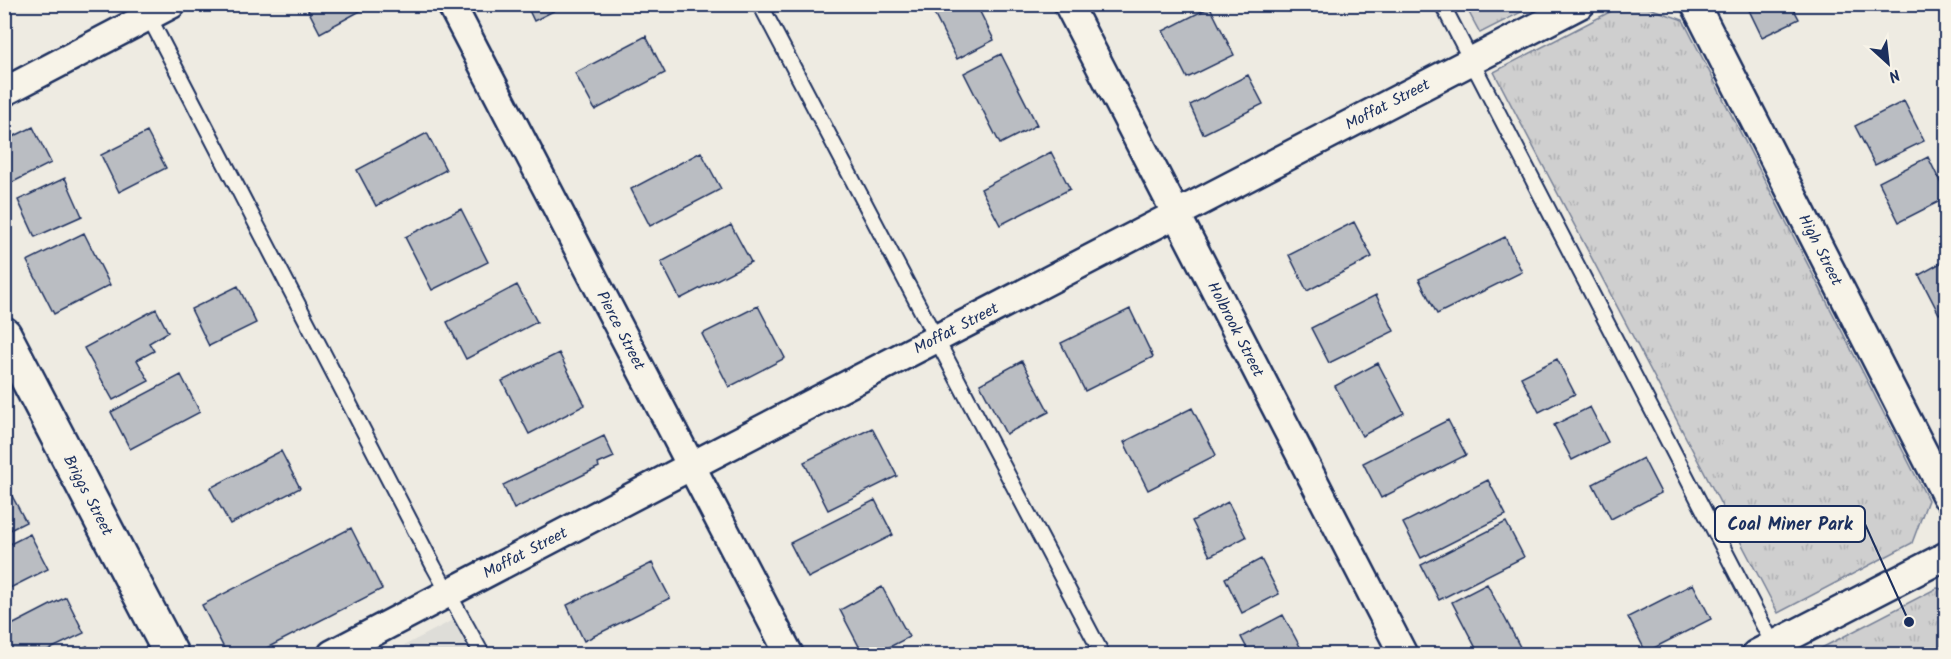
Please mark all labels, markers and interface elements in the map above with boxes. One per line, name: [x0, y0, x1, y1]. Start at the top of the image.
north arrow: [1858, 33, 1918, 93]
text: N: [1884, 62, 1904, 88]
street label: Moffat Street: [1341, 72, 1435, 137]
street label: High Street: [1792, 210, 1850, 291]
street label: Holbrook Street: [1201, 277, 1271, 382]
street label: Pierce Street: [590, 286, 652, 375]
street label: Moffat Street: [909, 296, 1004, 361]
street label: Briggs Street: [57, 450, 120, 541]
callout: Coal Miner Park: [1715, 506, 1865, 542]
text: Coal Miner Park: [1727, 511, 1854, 540]
street label: Moffat Street: [478, 520, 573, 585]

